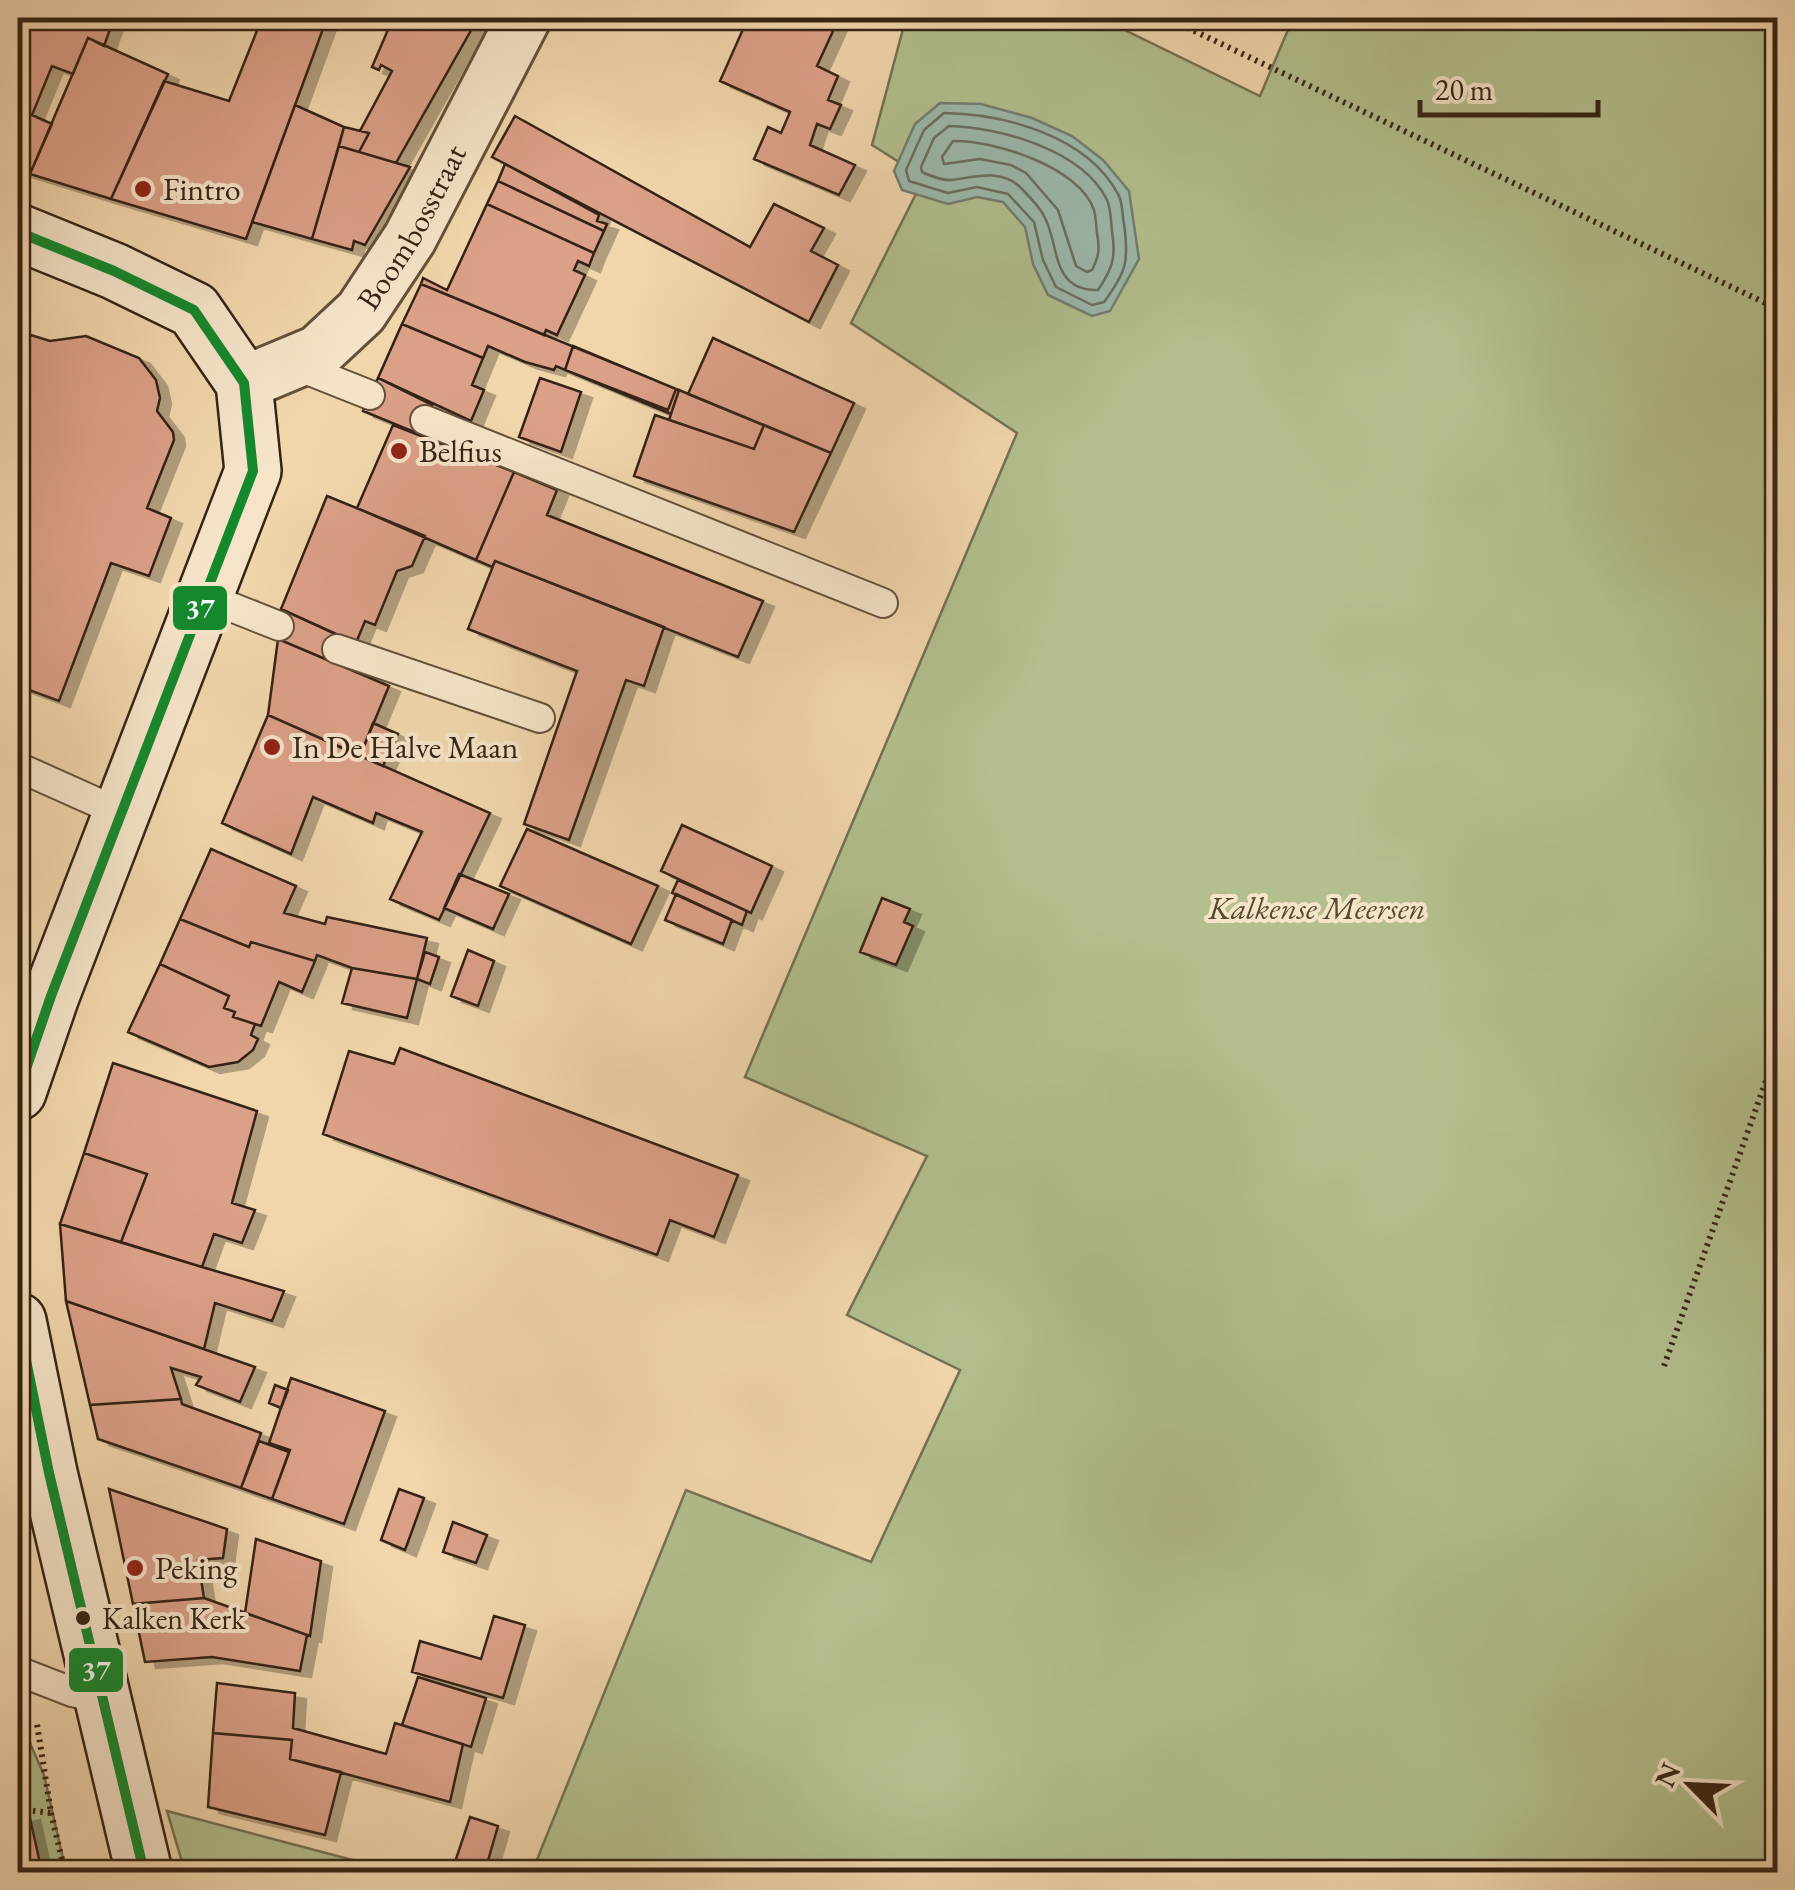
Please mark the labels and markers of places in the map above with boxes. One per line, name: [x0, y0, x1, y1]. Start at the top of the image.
place label: Fintro: [163, 168, 241, 210]
marker: Fintro: [132, 178, 154, 200]
place label: Belfius: [419, 430, 502, 472]
marker: Belfius: [388, 440, 410, 462]
place label: In De Halve Maan: [292, 726, 518, 768]
marker: In De Halve Maan: [261, 736, 283, 758]
place label: Peking: [155, 1547, 238, 1589]
marker: Peking: [124, 1557, 146, 1579]
place label: Kalken Kerk: [102, 1599, 246, 1638]
marker: Kalken Kerk: [73, 1608, 93, 1628]

